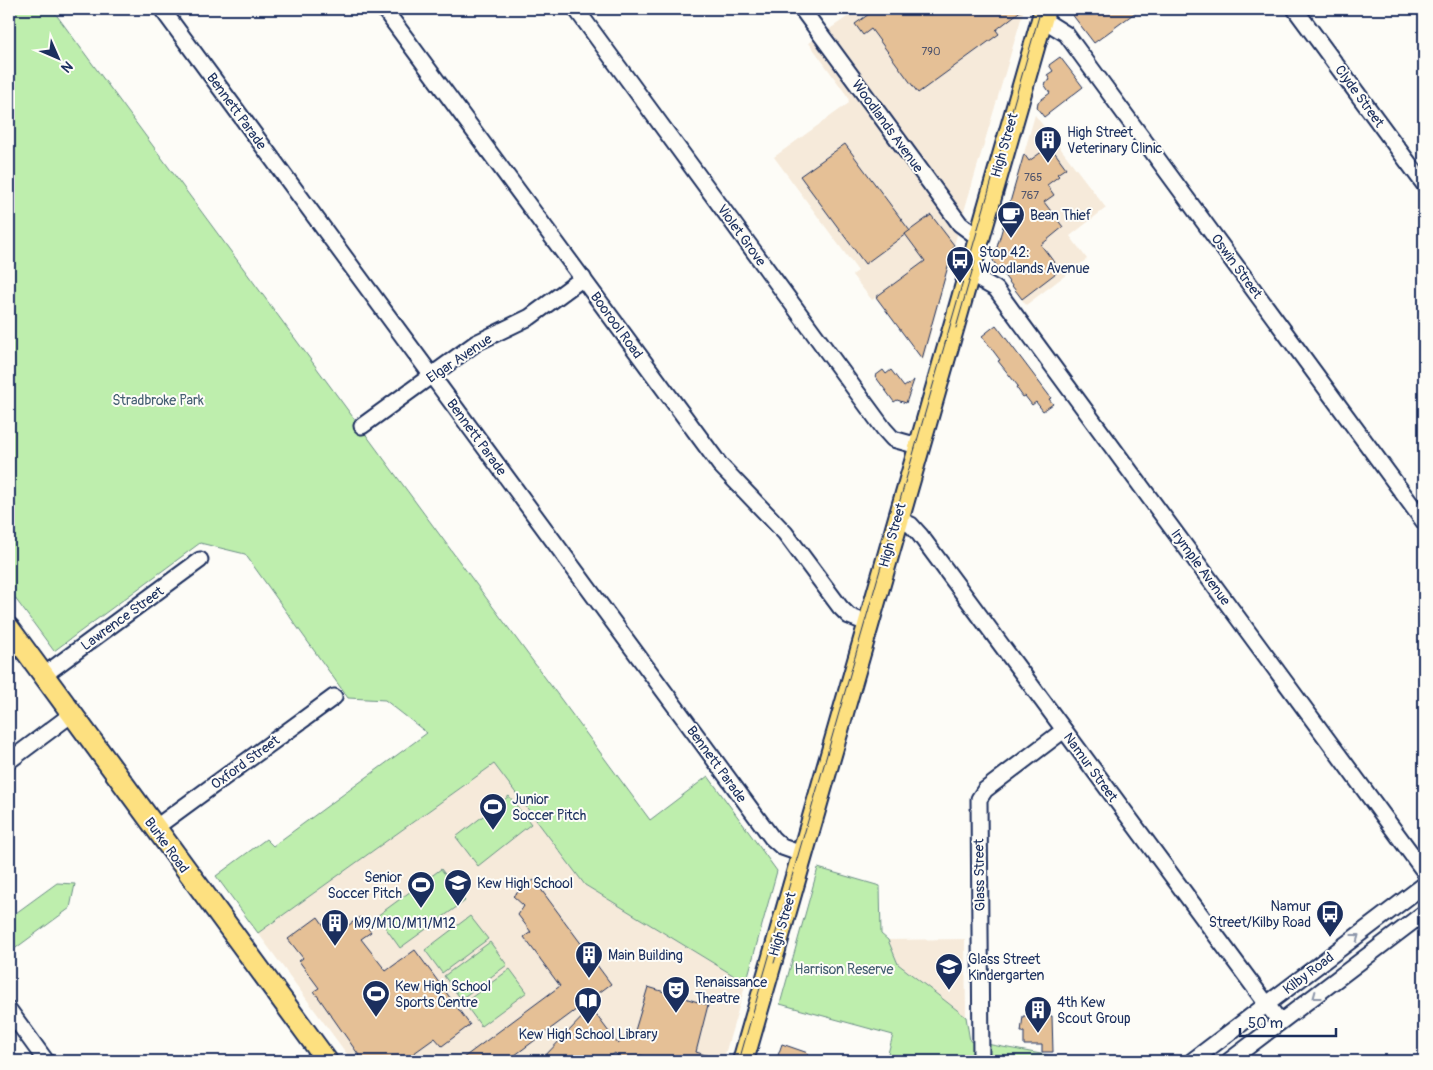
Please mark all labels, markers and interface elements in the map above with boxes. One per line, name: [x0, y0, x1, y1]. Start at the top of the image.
north arrow: [32, 32, 82, 82]
house number: 790: [922, 45, 941, 58]
text: N: [57, 57, 76, 76]
street label: Clyde Street: [1331, 62, 1388, 131]
street label: Bennett Parade: [203, 70, 270, 153]
street label: Woodlands Avenue: [848, 77, 927, 176]
street label: High Street: [987, 111, 1022, 179]
place label: High Street Veterinary Clinic: [1067, 124, 1162, 157]
building icon: High Street Veterinary Clinic: [1033, 125, 1063, 164]
house number: 765: [1024, 171, 1042, 184]
house number: 767: [1021, 189, 1039, 202]
cafe icon: Bean Thief: [996, 200, 1026, 239]
street label: Violet Grove: [714, 201, 770, 270]
place label: Bean Thief: [1030, 207, 1092, 224]
street label: Oswin Street: [1207, 231, 1266, 302]
place label: Stop 42: Woodlands Avenue: [979, 244, 1090, 277]
bus stop icon: Stop 42: Woodlands Avenue: [945, 245, 975, 284]
street label: Boorool Road: [587, 289, 647, 362]
street label: Elgar Avenue: [423, 330, 495, 387]
park label: Stradbroke Park: [112, 392, 204, 409]
street label: Bennett Parade: [443, 396, 510, 479]
street label: High Street: [875, 501, 910, 569]
street label: Irymple Avenue: [1167, 526, 1234, 609]
street label: Lawrence Street: [78, 582, 167, 654]
street label: Bennett Parade: [683, 723, 750, 806]
street label: Namur Street: [1060, 729, 1122, 806]
street label: Oxford Street: [208, 732, 283, 793]
place label: Junior Soccer Pitch: [512, 791, 586, 824]
sports icon: Junior Soccer Pitch: [478, 792, 508, 831]
street label: Burke Road: [141, 814, 193, 877]
street label: Glass Street: [970, 838, 989, 911]
school or university icon: Kew High School: [443, 868, 473, 907]
place label: Senior Soccer Pitch: [328, 869, 402, 902]
sports icon: Senior Soccer Pitch: [406, 870, 436, 909]
place label: Kew High School: [477, 875, 573, 892]
street label: High Street: [765, 890, 800, 958]
place label: Namur Street/Kilby Road: [1209, 898, 1311, 931]
bus stop icon: Namur Street/Kilby Road: [1315, 899, 1345, 938]
building icon: M9/M10/M11/M12: [320, 908, 350, 947]
place label: M9/M10/M11/M12: [354, 915, 456, 932]
one-way arrow: [1350, 934, 1360, 943]
building icon: Main Building: [574, 940, 604, 979]
place label: Main Building: [608, 947, 683, 964]
street label: Kilby Road: [1280, 949, 1337, 998]
place label: Glass Street Kindergarten: [968, 951, 1044, 984]
school or university icon: Glass Street Kindergarten: [934, 952, 964, 991]
park label: Harrison Reserve: [795, 961, 894, 978]
place label: Renaissance Theatre: [695, 974, 767, 1007]
theatre icon: Renaissance Theatre: [661, 975, 691, 1014]
place label: Kew High School Sports Centre: [395, 978, 491, 1011]
sports icon: Kew High School Sports Centre: [361, 979, 391, 1018]
library icon: Kew High School Library: [573, 986, 603, 1025]
one-way arrow: [1313, 990, 1322, 998]
place label: 4th Kew Scout Group: [1057, 994, 1131, 1027]
building icon: 4th Kew Scout Group: [1023, 995, 1053, 1034]
scale bar: [1240, 1005, 1337, 1037]
text: 50 m: [1248, 1014, 1283, 1033]
place label: Kew High School Library: [519, 1026, 658, 1043]

